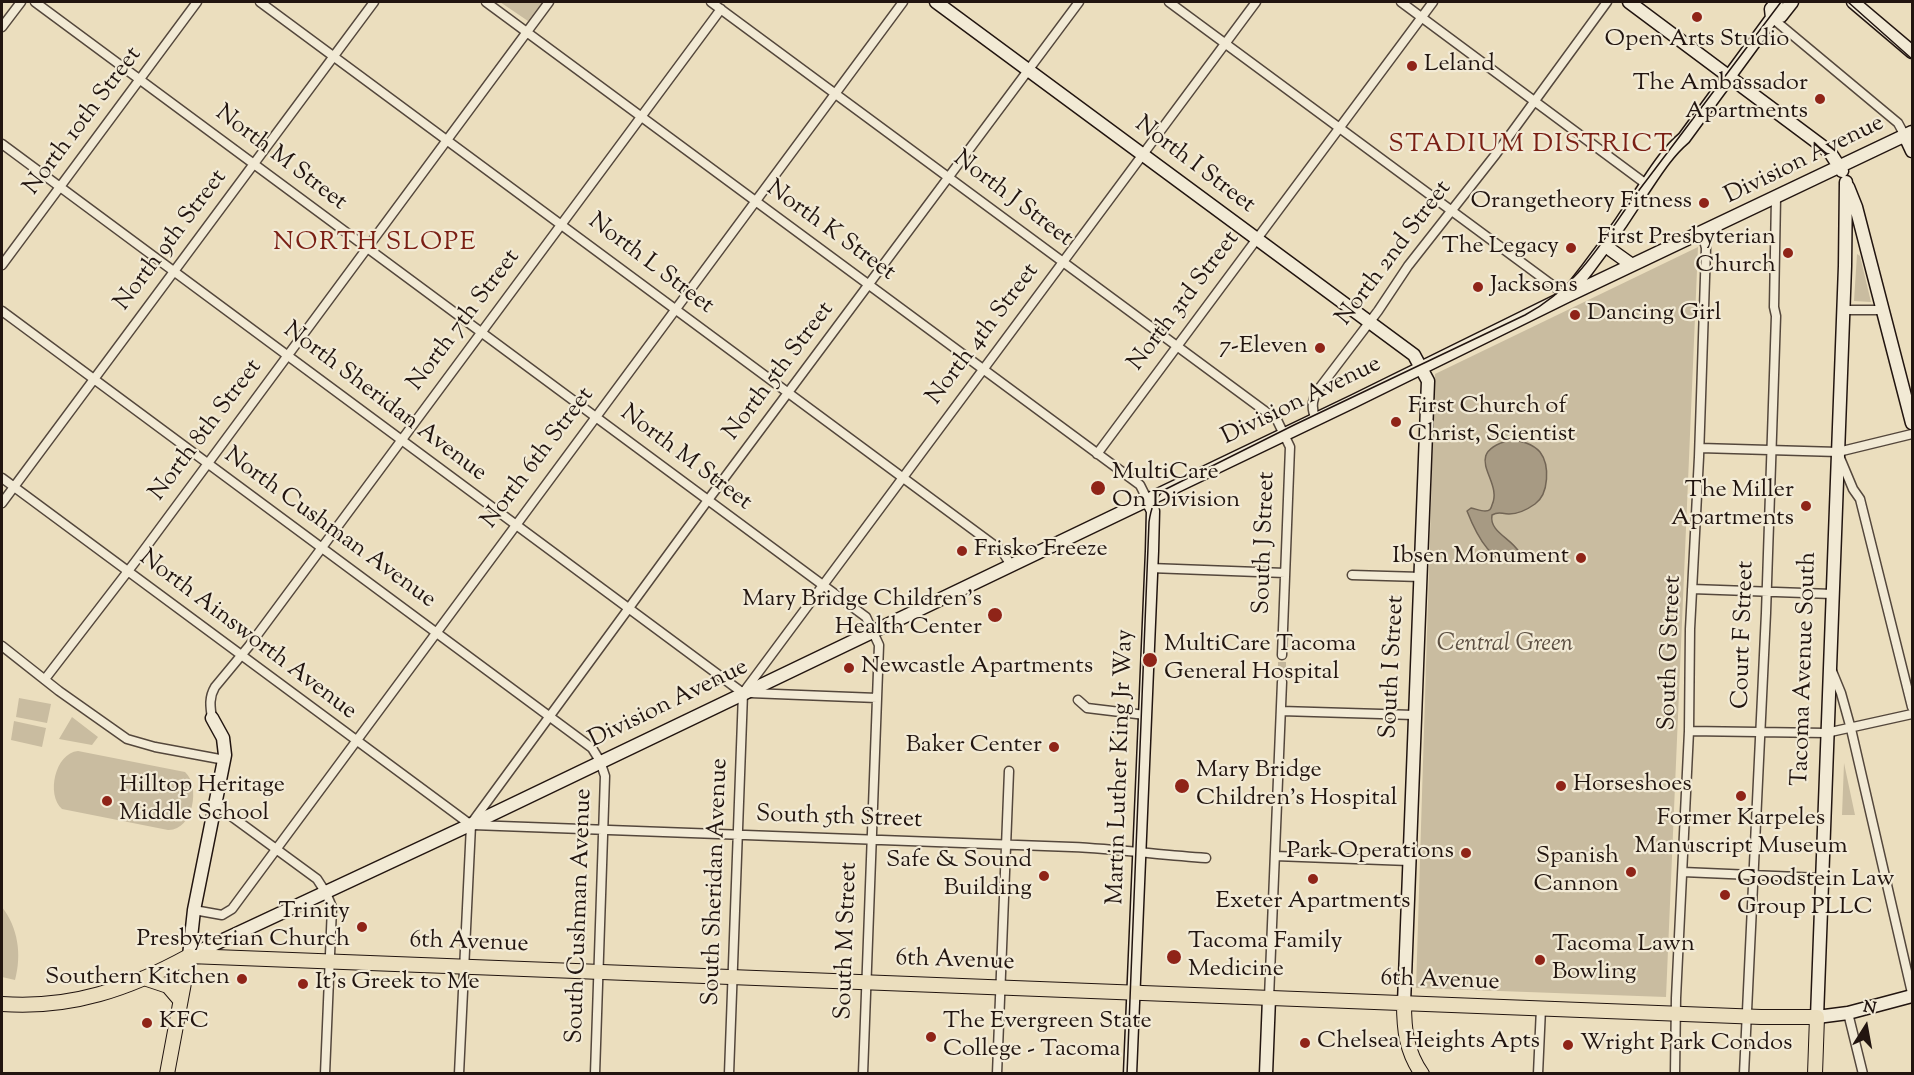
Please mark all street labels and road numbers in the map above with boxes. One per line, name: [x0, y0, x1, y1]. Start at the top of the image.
street label: North 10th Street: [19, 42, 149, 202]
street label: North M Street: [208, 100, 352, 218]
street label: Division Avenue: [1721, 110, 1889, 212]
street label: North I Street: [1128, 111, 1260, 221]
street label: North J Street: [946, 146, 1078, 254]
street label: North 9th Street: [110, 165, 234, 317]
street label: North K Street: [760, 175, 900, 289]
street label: North 2nd Street: [1331, 176, 1459, 332]
street label: North L Street: [581, 208, 719, 322]
street label: North 3rd Street: [1123, 226, 1247, 378]
street label: North 7th Street: [402, 245, 528, 397]
street label: North 4th Street: [921, 259, 1047, 411]
street label: North 5th Street: [719, 297, 841, 447]
street label: North Sheridan Avenue: [277, 317, 491, 489]
street label: Division Avenue: [1218, 351, 1386, 453]
street label: North 8th Street: [144, 355, 270, 507]
street label: North 6th Street: [476, 383, 602, 535]
street label: North M Street: [613, 400, 757, 518]
street label: North Cushman Avenue: [217, 442, 441, 616]
street label: South J Street: [1249, 471, 1283, 615]
street label: North Ainsworth Avenue: [132, 545, 362, 727]
street label: Tacoma Avenue South: [1788, 551, 1824, 787]
street label: Court F Street: [1728, 560, 1762, 710]
street label: South G Street: [1655, 575, 1689, 731]
street label: South I Street: [1376, 595, 1412, 739]
street label: Martin Luther King Jr Way: [1103, 629, 1141, 905]
street label: Division Avenue: [585, 654, 753, 756]
street label: South Sheridan Avenue: [698, 758, 736, 1006]
street label: South Cushman Avenue: [562, 788, 600, 1044]
street label: South 5th Street: [755, 802, 923, 836]
street label: South M Street: [831, 862, 865, 1020]
street label: 6th Avenue: [409, 928, 529, 960]
street label: 6th Avenue: [895, 946, 1015, 978]
street label: 6th Avenue: [1380, 966, 1500, 998]

